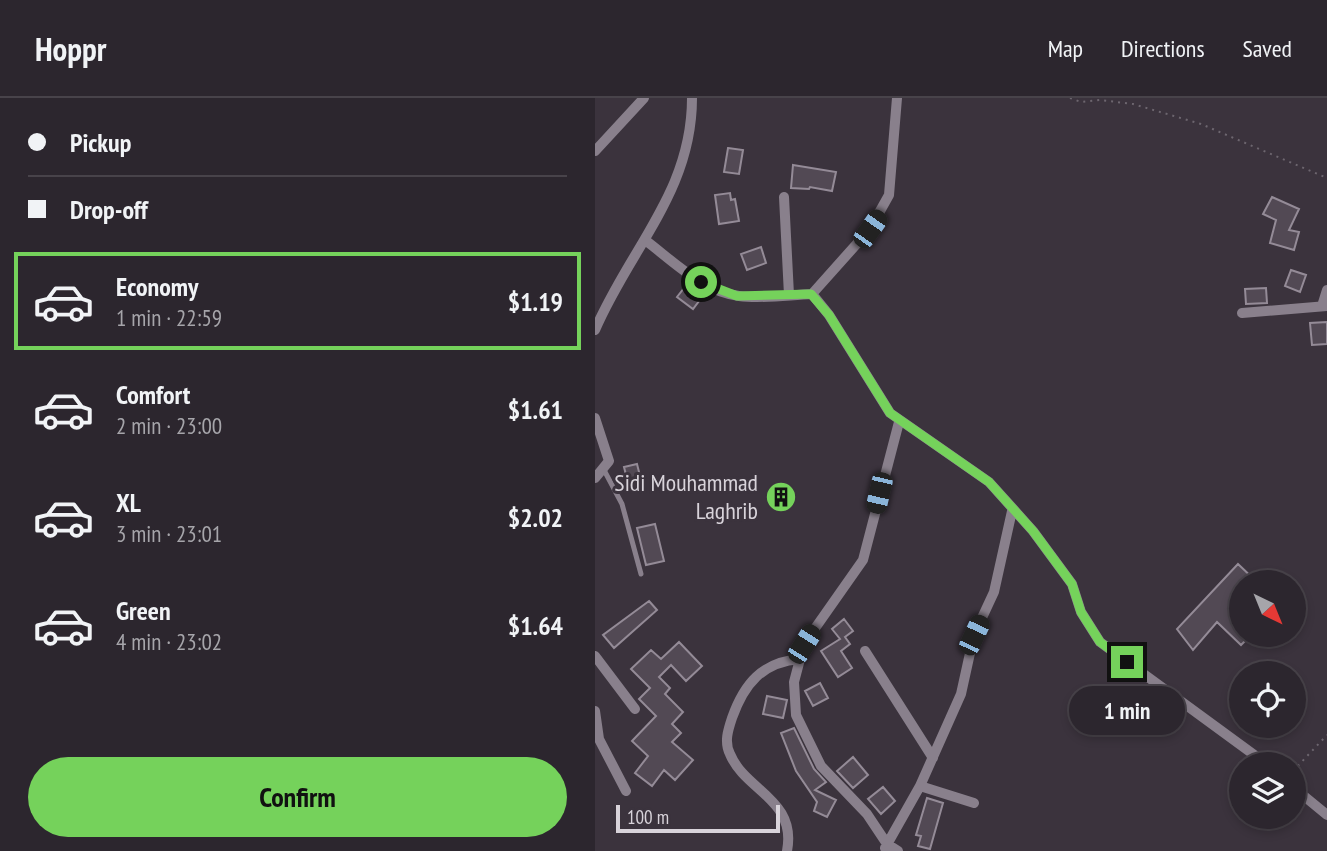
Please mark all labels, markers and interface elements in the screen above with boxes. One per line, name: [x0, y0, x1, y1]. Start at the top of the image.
text: Hoppr: [35, 27, 106, 70]
text: Map: [1048, 33, 1083, 64]
text: Directions: [1121, 33, 1205, 64]
text: Saved: [1243, 33, 1292, 64]
text: Pickup: [70, 126, 131, 159]
text: Drop-off: [70, 193, 148, 226]
car: [850, 206, 891, 252]
route start: [685, 266, 717, 298]
icon: car: [32, 270, 95, 333]
text: Economy: [116, 270, 198, 303]
text: $1.19: [508, 285, 563, 318]
text: 1 min · 22:59: [116, 303, 222, 332]
icon: car: [32, 378, 95, 441]
text: Comfort: [116, 378, 190, 411]
text: $1.61: [508, 393, 563, 426]
text: 2 min · 23:00: [116, 411, 222, 440]
place label: Sidi Mouhammad Laghrib: [614, 467, 758, 526]
car: [865, 470, 894, 516]
building icon: Sidi Mouhammad Laghrib: [764, 480, 798, 514]
icon: car: [32, 486, 95, 549]
text: XL: [116, 486, 141, 519]
text: $2.02: [508, 501, 563, 534]
text: 3 min · 23:01: [116, 519, 222, 548]
north arrow: [1229, 570, 1305, 648]
map controls: [1229, 570, 1306, 829]
icon: car: [32, 594, 95, 657]
text: Green: [116, 594, 171, 627]
text: $1.64: [508, 609, 563, 642]
car: [956, 612, 993, 658]
car: [784, 621, 825, 667]
text: 4 min · 23:02: [116, 627, 222, 656]
route end: [1111, 646, 1143, 678]
button: locate: [1229, 661, 1306, 738]
callout: 1 min: [1069, 686, 1185, 736]
text: 1 min: [1104, 696, 1150, 725]
button: layers: [1229, 752, 1306, 829]
button: Confirm: [28, 757, 567, 837]
scale bar: [616, 802, 781, 834]
text: 100 m: [627, 805, 669, 829]

